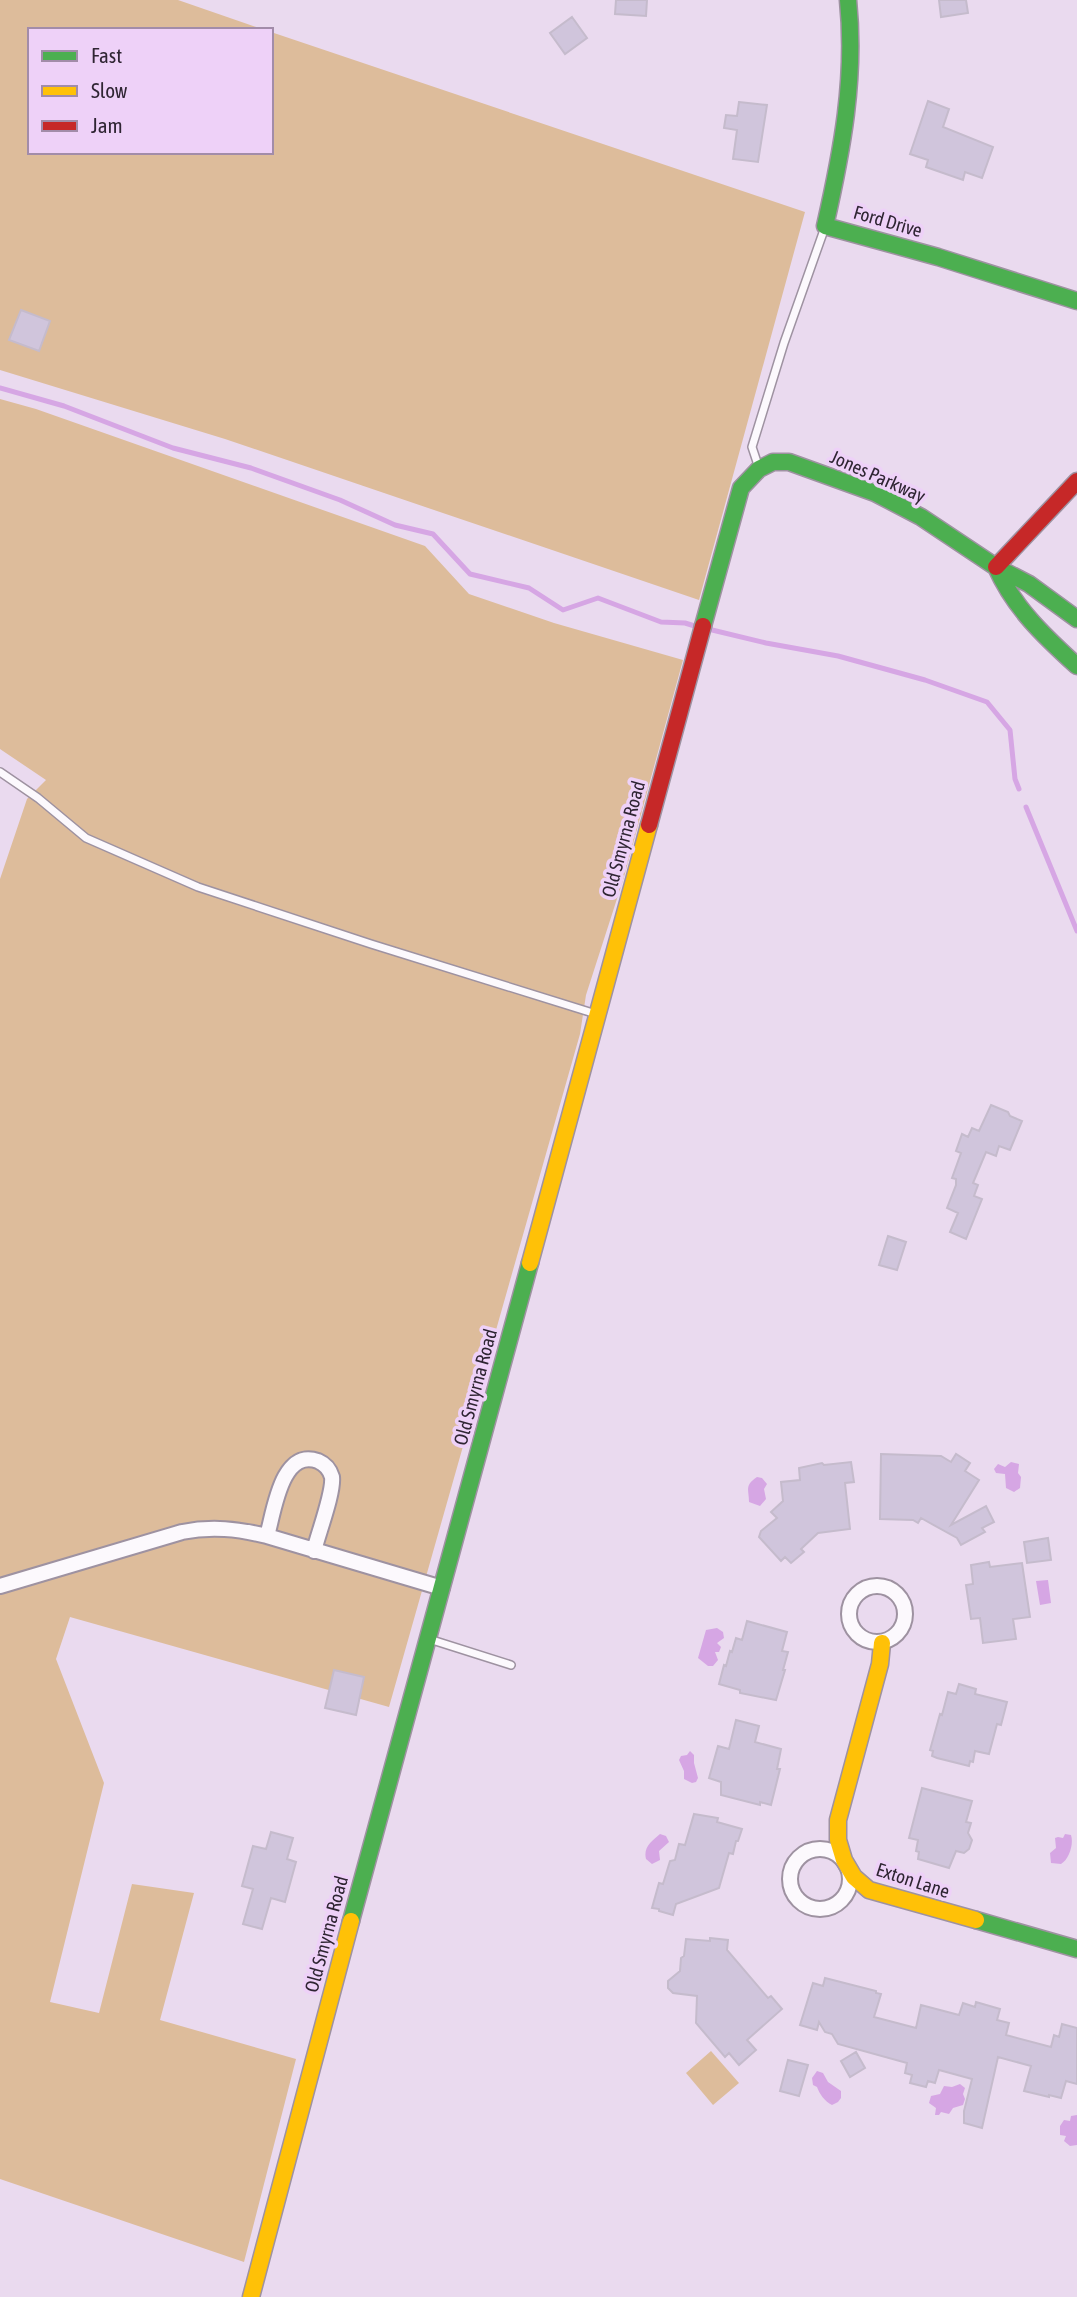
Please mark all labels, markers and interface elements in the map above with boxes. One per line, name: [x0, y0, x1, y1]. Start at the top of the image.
legend: [28, 28, 273, 154]
text: Fast: [91, 43, 122, 67]
text: Slow: [91, 78, 128, 102]
text: Jam: [91, 113, 123, 137]
street label: Ford Drive: [851, 201, 925, 241]
street label: Jones Parkway: [827, 445, 929, 507]
street label: Old Smyrna Road: [597, 778, 649, 900]
street label: Old Smyrna Road: [449, 1326, 501, 1448]
street label: Exton Lane: [874, 1858, 952, 1902]
street label: Old Smyrna Road: [300, 1873, 352, 1995]

